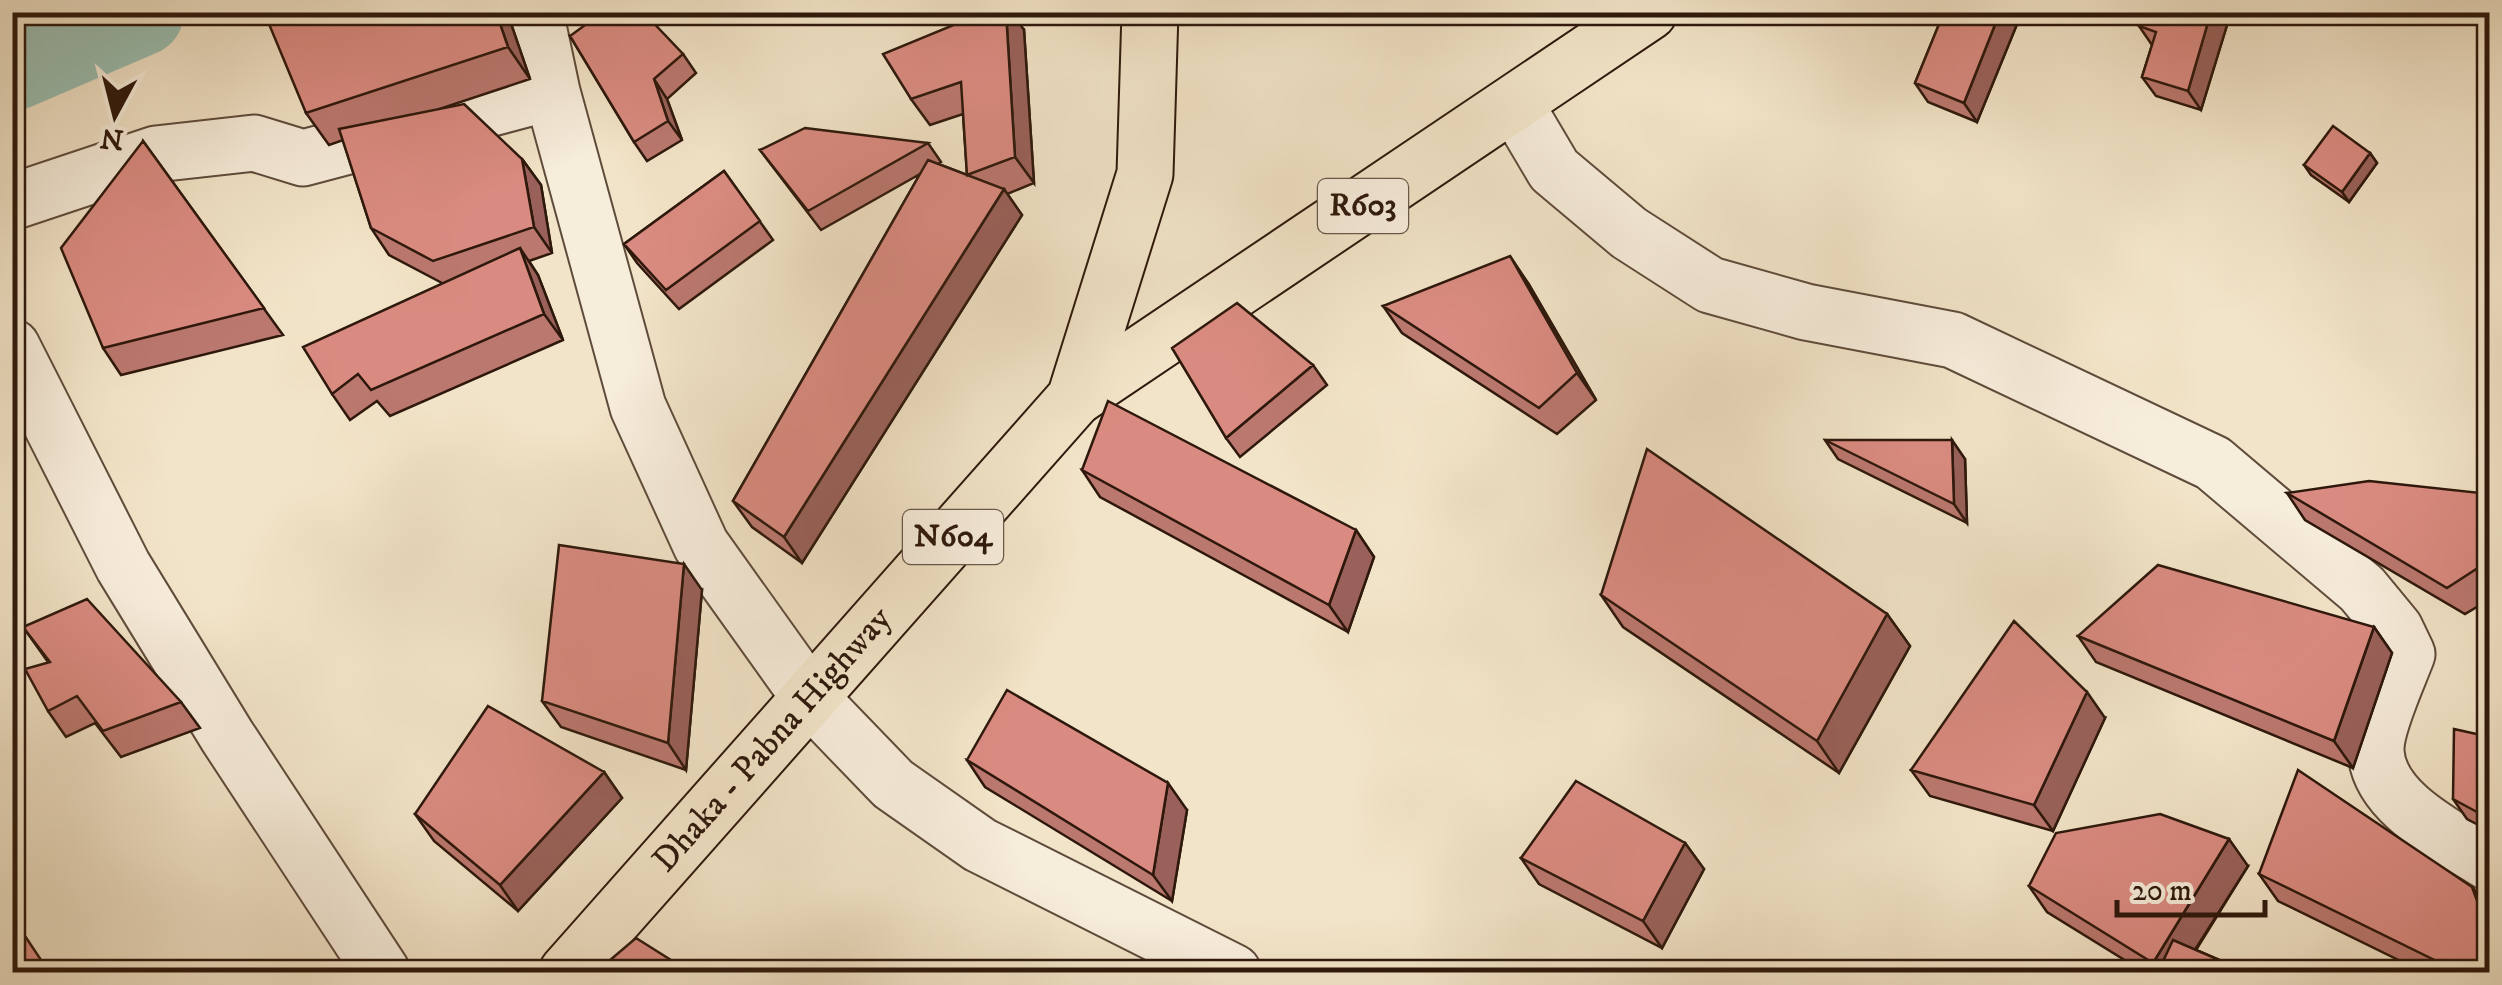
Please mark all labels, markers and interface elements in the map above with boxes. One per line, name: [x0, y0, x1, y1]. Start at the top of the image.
north arrow: [65, 65, 165, 165]
text: N: [99, 120, 126, 157]
road number: R603: [1318, 179, 1408, 233]
road number: N604: [903, 510, 1003, 564]
street label: Dhaka - Pabna Highway: [643, 598, 902, 882]
scale bar: [2117, 855, 2264, 917]
text: 20 m: [2132, 873, 2192, 910]

